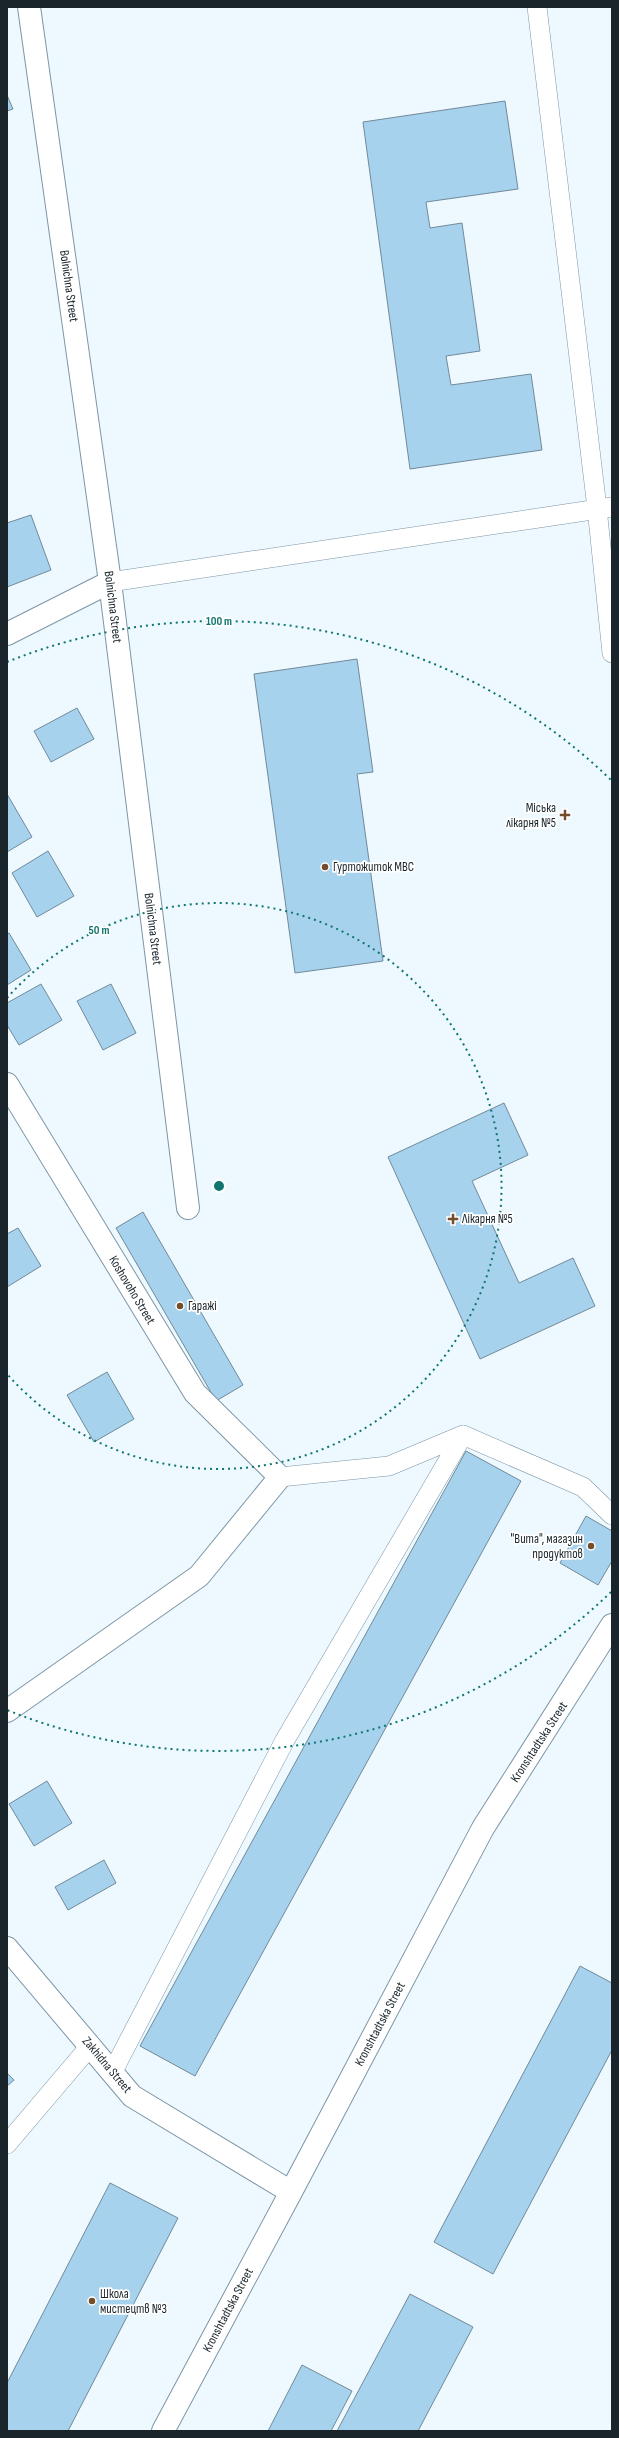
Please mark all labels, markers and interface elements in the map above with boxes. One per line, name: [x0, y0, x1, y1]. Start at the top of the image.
street label: Bolnichna Street: [56, 249, 82, 323]
street label: Bolnichna Street: [101, 570, 125, 644]
text: 100 m: [206, 614, 232, 629]
place label: Міська лікарня №5: [506, 800, 556, 831]
marker: Міська лікарня №5: [559, 809, 571, 821]
place label: Гуртожиток МВС: [333, 859, 414, 875]
marker: Гуртожиток МВС: [320, 862, 330, 872]
street label: Bolnichna Street: [141, 892, 165, 966]
text: 50 m: [89, 923, 109, 938]
centre of rings: [212, 1179, 226, 1193]
place label: Лікарня №5: [461, 1211, 513, 1227]
marker: Лікарня №5: [447, 1213, 459, 1225]
street label: Koshovoho Street: [105, 1253, 159, 1327]
place label: Гаражі: [188, 1298, 217, 1314]
marker: Гаражі: [175, 1301, 185, 1311]
place label: "Вита", магазин продуктов: [511, 1531, 583, 1562]
marker: "Вита", магазин продуктов: [586, 1541, 596, 1551]
street label: Kronshtadtska Street: [507, 1699, 571, 1785]
street label: Kronshtadtska Street: [351, 1979, 409, 2069]
street label: Zakhidna Street: [79, 2034, 135, 2096]
street label: Kronshtadtska Street: [199, 2265, 257, 2355]
place label: Школа мистецтв №3: [100, 2286, 167, 2317]
marker: Школа мистецтв №3: [87, 2296, 97, 2306]

